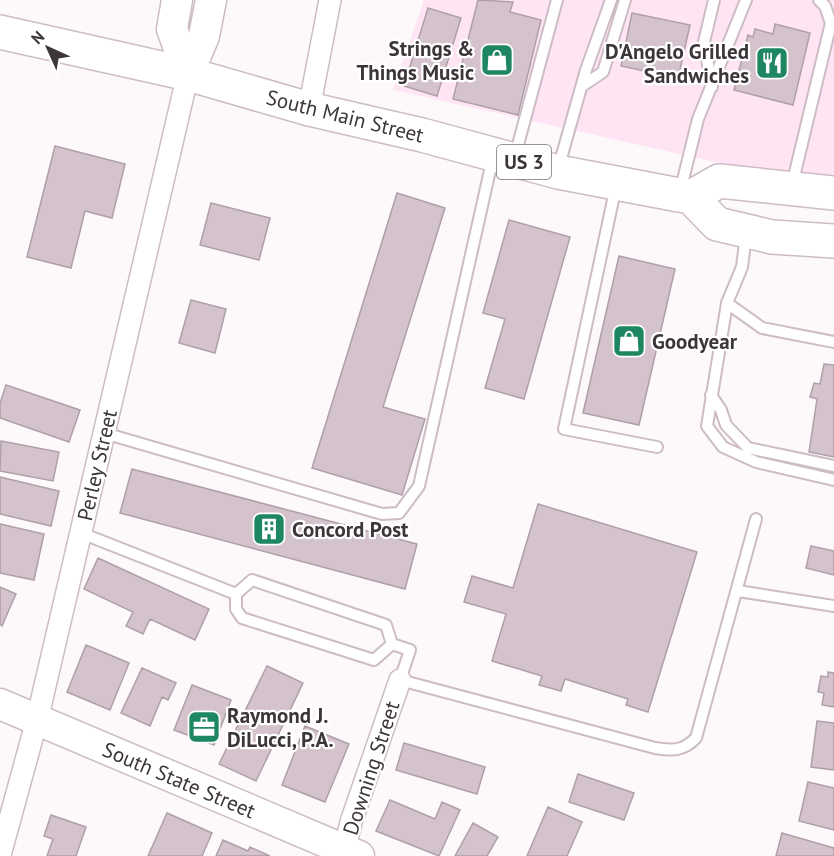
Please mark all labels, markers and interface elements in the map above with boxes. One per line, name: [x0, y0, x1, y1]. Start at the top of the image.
north arrow: [18, 18, 78, 78]
text: N: [27, 27, 48, 48]
place label: Strings & Things Music: [356, 35, 474, 86]
place label: D'Angelo Grilled Sandwiches: [605, 38, 749, 89]
shop icon: Strings & Things Music: [479, 42, 515, 78]
restaurant icon: D'Angelo Grilled Sandwiches: [754, 45, 790, 81]
street label: South Main Street: [263, 83, 427, 149]
road number: US 3: [497, 145, 551, 179]
shop icon: Goodyear: [611, 323, 647, 359]
place label: Goodyear: [652, 328, 738, 355]
street label: Perley Street: [71, 407, 123, 523]
building icon: Concord Post: [251, 511, 287, 547]
place label: Concord Post: [292, 516, 409, 543]
street label: Downing Street: [337, 698, 405, 838]
place label: Raymond J. DiLucci, P.A.: [227, 702, 334, 753]
office icon: Raymond J. DiLucci, P.A.: [186, 709, 222, 745]
street label: South State Street: [99, 736, 259, 824]

